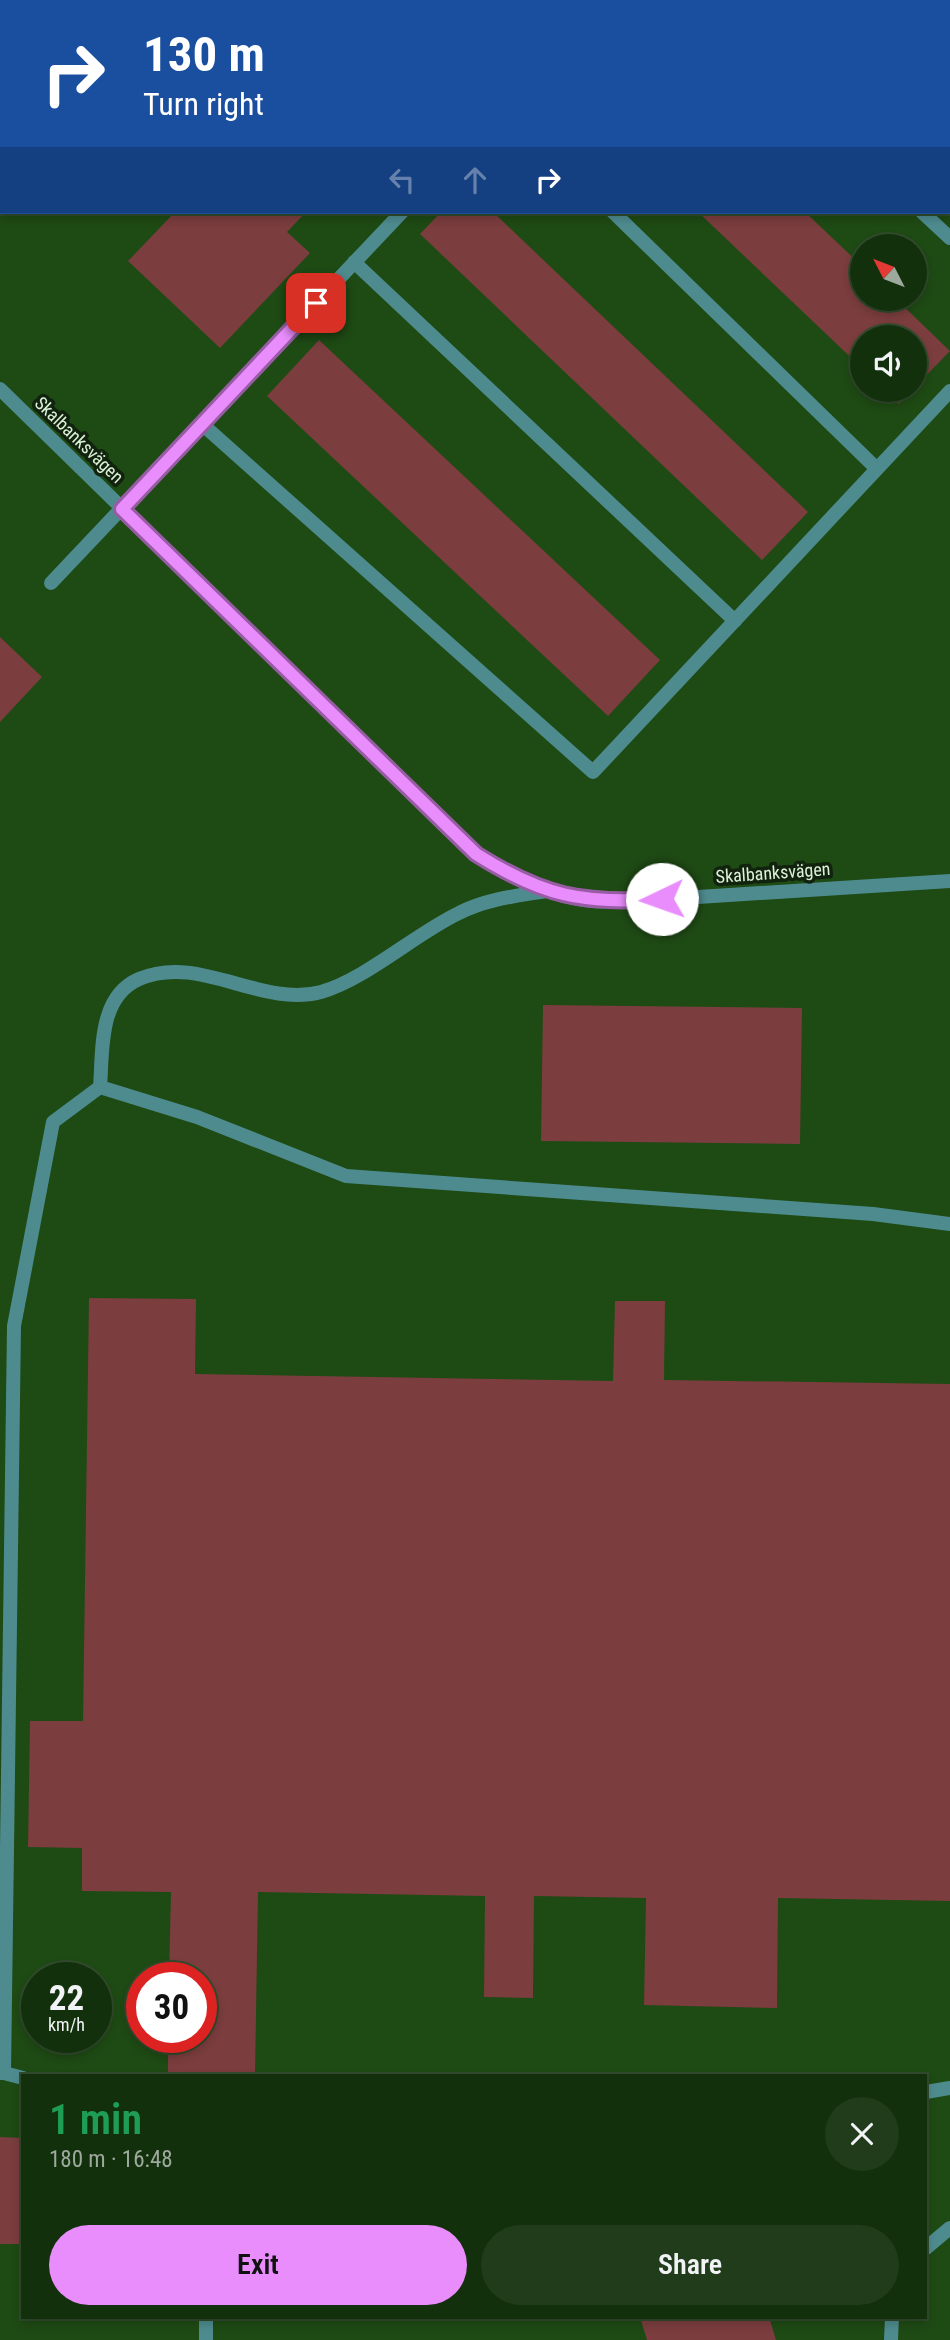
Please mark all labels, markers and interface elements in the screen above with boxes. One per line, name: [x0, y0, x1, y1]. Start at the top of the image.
text: 130 m: [143, 26, 265, 83]
icon: right: [28, 28, 119, 119]
text: Turn right: [143, 85, 264, 123]
icon: left: [383, 161, 421, 199]
icon: ahead: [456, 161, 494, 199]
icon: right: [529, 161, 567, 199]
north arrow: [850, 234, 928, 312]
map controls: [850, 234, 927, 402]
pin: [286, 273, 346, 333]
icon: arrive: [297, 284, 335, 322]
button: sound: [850, 325, 927, 402]
street label: Skalbanksvägen: [31, 392, 128, 487]
street label: Skalbanksvägen: [715, 858, 831, 887]
position arrow: [625, 862, 699, 936]
speed limit sign: 30: [126, 1962, 217, 2053]
text: 22: [49, 1978, 84, 2019]
text: km/h: [48, 2014, 85, 2035]
text: 1 min: [49, 2095, 142, 2144]
button: close: [825, 2097, 899, 2171]
text: 180 m · 16:48: [49, 2146, 173, 2173]
button: Exit: [49, 2225, 467, 2305]
button: Share: [481, 2225, 899, 2305]

